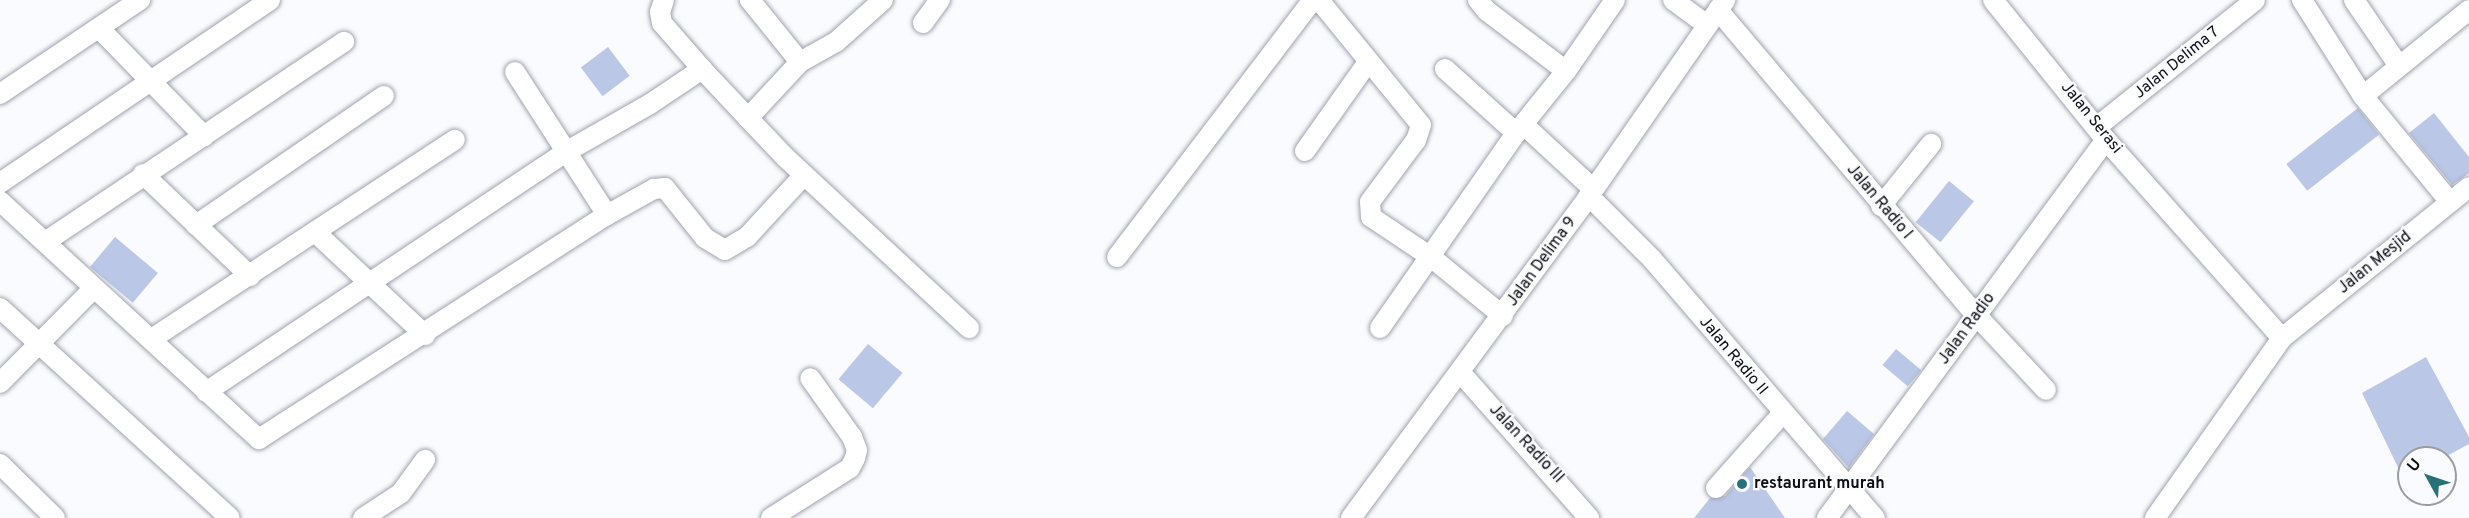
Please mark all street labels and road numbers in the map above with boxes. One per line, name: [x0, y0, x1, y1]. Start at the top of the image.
street label: Jalan Delima 7: [2130, 23, 2224, 103]
street label: Jalan Serasi: [2056, 78, 2126, 158]
street label: Jalan Radio I: [1842, 161, 1916, 243]
street label: Jalan Delima 9: [1503, 214, 1581, 310]
street label: Jalan Mesjid: [2334, 228, 2416, 298]
street label: Jalan Radio: [1935, 289, 1999, 369]
street label: Jalan Radio II: [1695, 313, 1771, 399]
street label: Jalan Radio III: [1485, 400, 1567, 488]

